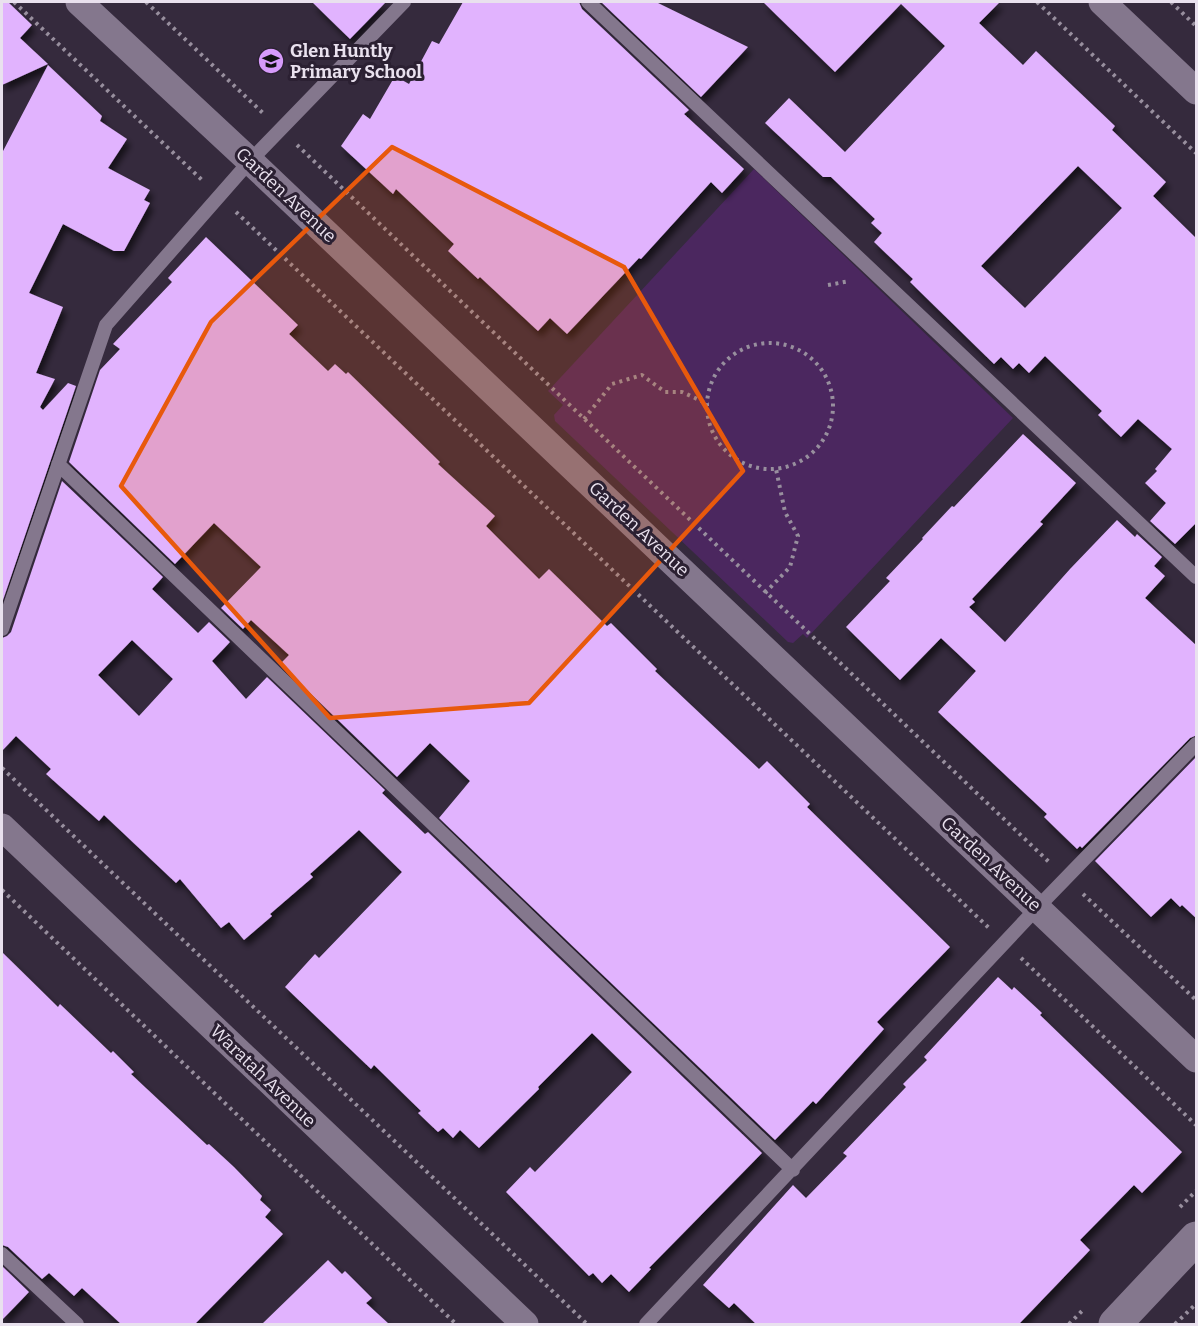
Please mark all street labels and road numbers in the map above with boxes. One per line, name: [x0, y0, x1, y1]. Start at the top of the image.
street label: Garden Avenue: [231, 143, 341, 247]
street label: Garden Avenue: [584, 477, 694, 581]
street label: Garden Avenue: [936, 812, 1046, 916]
street label: Waratah Avenue: [206, 1020, 320, 1132]

